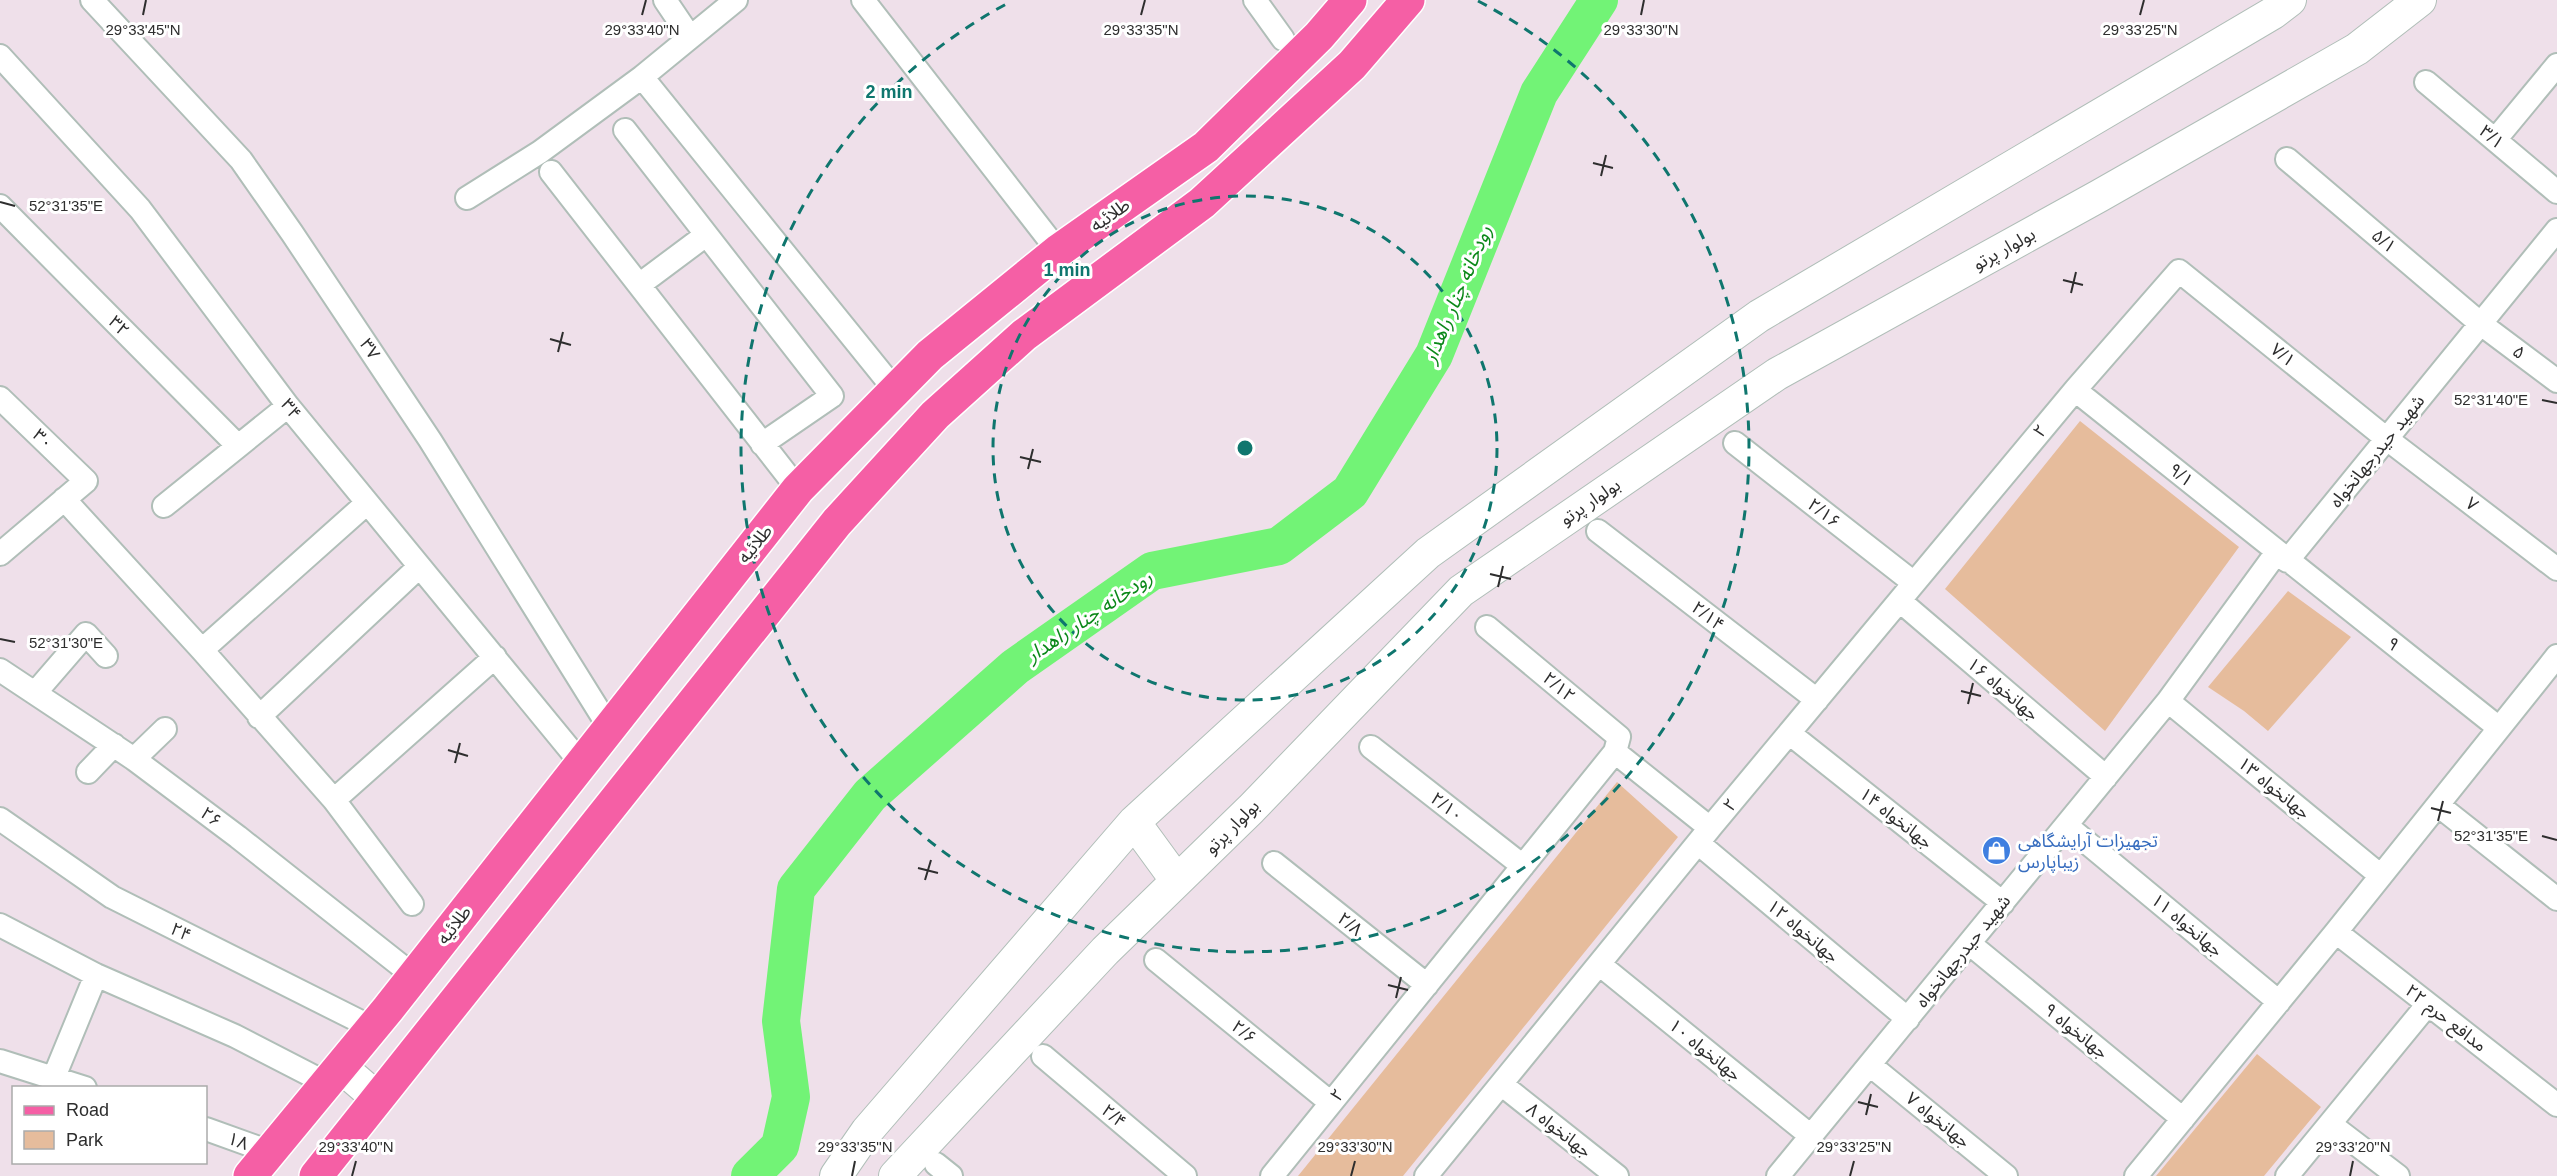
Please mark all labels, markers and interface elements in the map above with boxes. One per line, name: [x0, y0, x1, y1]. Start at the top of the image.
text: 29°33'45"N: [105, 21, 181, 38]
text: 29°33'40"N: [604, 21, 680, 38]
text: 29°33'35"N: [1103, 21, 1179, 38]
text: 29°33'30"N: [1603, 21, 1679, 38]
text: 29°33'25"N: [2102, 21, 2178, 38]
text: 2 min: [865, 82, 913, 102]
street label: ۳/۱: [2476, 121, 2508, 153]
street label: طلائیه: [1087, 194, 1133, 236]
text: 52°31'35"E: [29, 197, 103, 214]
water label: رودخانه چنار راهدار: [1417, 222, 1498, 369]
street label: بولوار پرتو: [1969, 224, 2039, 275]
street label: ۵/۱: [2368, 225, 2400, 257]
text: 1 min: [1043, 260, 1091, 280]
street label: ۳۲: [105, 312, 133, 340]
street label: ۳۷: [356, 335, 384, 363]
street label: ۷/۱: [2267, 339, 2299, 371]
street label: ۵: [2509, 341, 2529, 363]
street label: شهید حیدرجهانخواه: [2326, 391, 2429, 512]
text: 52°31'40"E: [2454, 391, 2528, 408]
street label: ۳۴: [277, 395, 305, 423]
street label: ۲: [2029, 421, 2051, 441]
street label: ۳۰: [29, 425, 57, 453]
centre of rings: [1235, 438, 1255, 458]
street label: ۹/۱: [2165, 459, 2197, 491]
street label: بولوار پرتو: [1556, 475, 1625, 530]
street label: ۷: [2462, 493, 2482, 515]
street label: ۲/۱۶: [1804, 494, 1844, 532]
street label: طلائیه: [734, 521, 776, 567]
water label: رودخانه چنار راهدار: [1020, 566, 1157, 669]
street label: ۲/۱۴: [1688, 597, 1728, 635]
street label: ۹: [2383, 633, 2403, 655]
text: 52°31'30"E: [29, 634, 103, 651]
street label: جهانخواه ۱۶: [1963, 653, 2043, 725]
street label: ۲/۱۲: [1539, 668, 1579, 706]
street label: جهانخواه ۱۳: [2233, 753, 2314, 824]
street label: جهانخواه ۱۴: [1855, 783, 1936, 853]
street label: ۲/۱۰: [1427, 788, 1467, 826]
street label: ۲: [1719, 795, 1741, 815]
street label: بولوار پرتو: [1201, 796, 1264, 859]
street label: ۲۶: [197, 803, 225, 831]
text: 52°31'35"E: [2454, 827, 2528, 844]
place label: تجهیزات آرایشگاهی زیباپارس: [2018, 831, 2158, 873]
shop icon: تجهیزات آرایشگاهی زیباپارس: [1981, 835, 2013, 867]
street label: جهانخواه ۱۱: [2147, 889, 2227, 961]
street label: شهید حیدرجهانخواه: [1912, 891, 2015, 1012]
street label: جهانخواه ۱۲: [1763, 895, 1843, 967]
street label: طلائیه: [433, 902, 475, 948]
street label: ۲/۸: [1334, 908, 1366, 940]
street label: ۲۴: [167, 918, 195, 946]
street label: مدافع حرم ۲۲: [2399, 980, 2490, 1059]
street label: جهانخواه ۹: [2039, 999, 2112, 1064]
street label: جهانخواه ۱۰: [1664, 1015, 1745, 1086]
street label: ۲/۶: [1228, 1016, 1260, 1048]
street label: ۲: [1326, 1085, 1348, 1105]
legend: [12, 1086, 207, 1164]
street label: جهانخواه ۷: [1901, 1088, 1974, 1153]
street label: جهانخواه ۸: [1522, 1099, 1595, 1162]
text: Road: [66, 1100, 109, 1120]
street label: ۲/۴: [1098, 1100, 1130, 1132]
street label: ۱۸: [225, 1128, 251, 1154]
text: Park: [66, 1130, 104, 1150]
text: 29°33'40"N: [318, 1138, 394, 1155]
text: 29°33'35"N: [817, 1138, 893, 1155]
text: 29°33'30"N: [1317, 1138, 1393, 1155]
text: 29°33'25"N: [1816, 1138, 1892, 1155]
text: 29°33'20"N: [2315, 1138, 2391, 1155]

